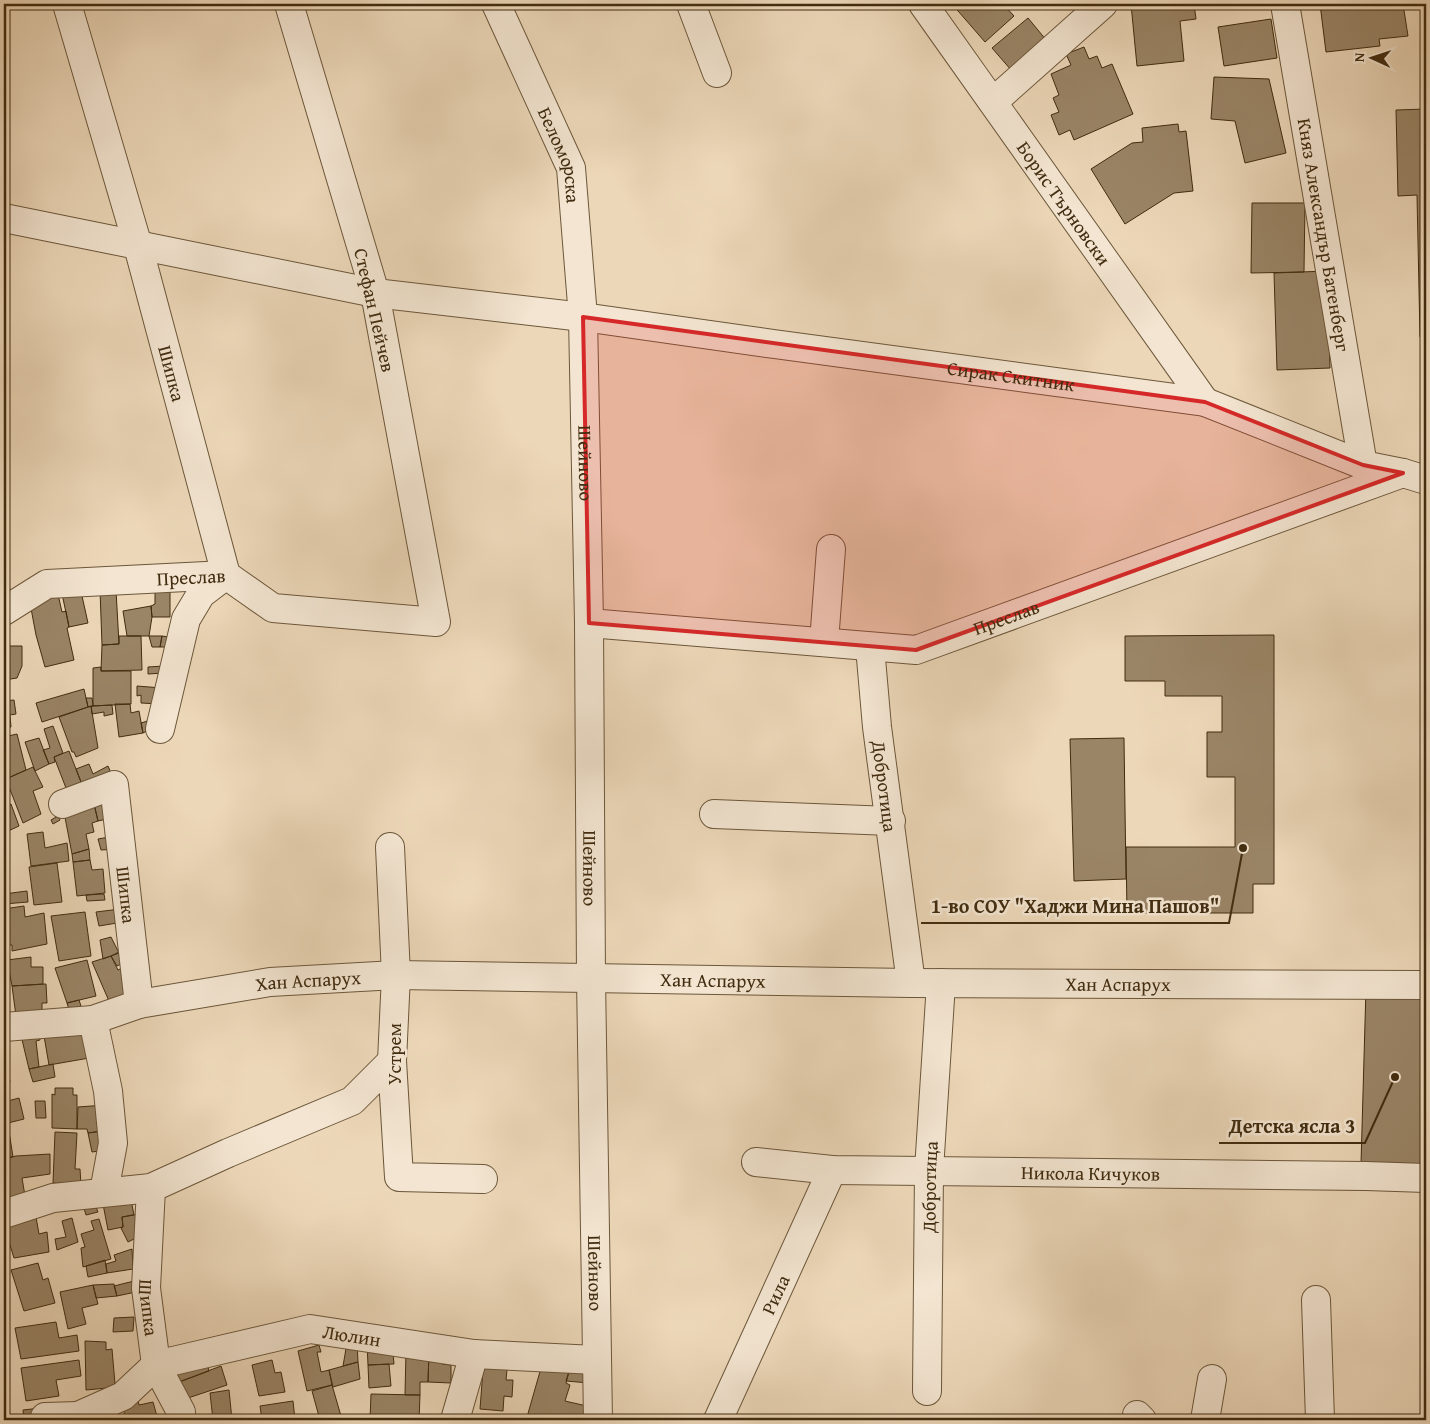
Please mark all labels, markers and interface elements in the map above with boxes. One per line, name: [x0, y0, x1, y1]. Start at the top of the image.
north arrow: [1348, 32, 1398, 82]
text: N: [1349, 51, 1369, 63]
street label: Беломорска: [531, 102, 588, 204]
street label: Княз Александър Батенберг: [1291, 116, 1358, 353]
street label: Борис Търновски: [1010, 135, 1118, 271]
street label: Стефан Пейчев: [347, 245, 403, 375]
street label: Шипка: [151, 342, 193, 404]
street label: Сирак Скитник: [946, 353, 1077, 398]
street label: Шейново: [571, 425, 601, 501]
street label: Преслав: [156, 561, 226, 592]
street label: Преслав: [969, 592, 1043, 642]
street label: Добротица: [865, 738, 905, 834]
street label: Шейново: [576, 830, 605, 906]
street label: Шипка: [109, 865, 144, 925]
callout: 1-во СОУ "Хаджи Мина Пашов": [921, 888, 1229, 923]
text: 1-во СОУ "Хаджи Мина Пашов": [931, 891, 1219, 920]
street label: Хан Аспарух: [253, 963, 362, 998]
street label: Хан Аспарух: [660, 965, 766, 995]
street label: Хан Аспарух: [1065, 970, 1171, 998]
street label: Устрем: [380, 1023, 408, 1085]
callout: Детска ясла 3: [1219, 1108, 1365, 1143]
text: Детска ясла 3: [1228, 1111, 1355, 1140]
street label: Добротица: [914, 1140, 945, 1234]
street label: Никола Кичуков: [1021, 1158, 1160, 1188]
street label: Шейново: [581, 1235, 610, 1311]
street label: Рила: [754, 1270, 797, 1319]
street label: Шипка: [132, 1279, 166, 1338]
street label: Люлин: [321, 1317, 383, 1354]

